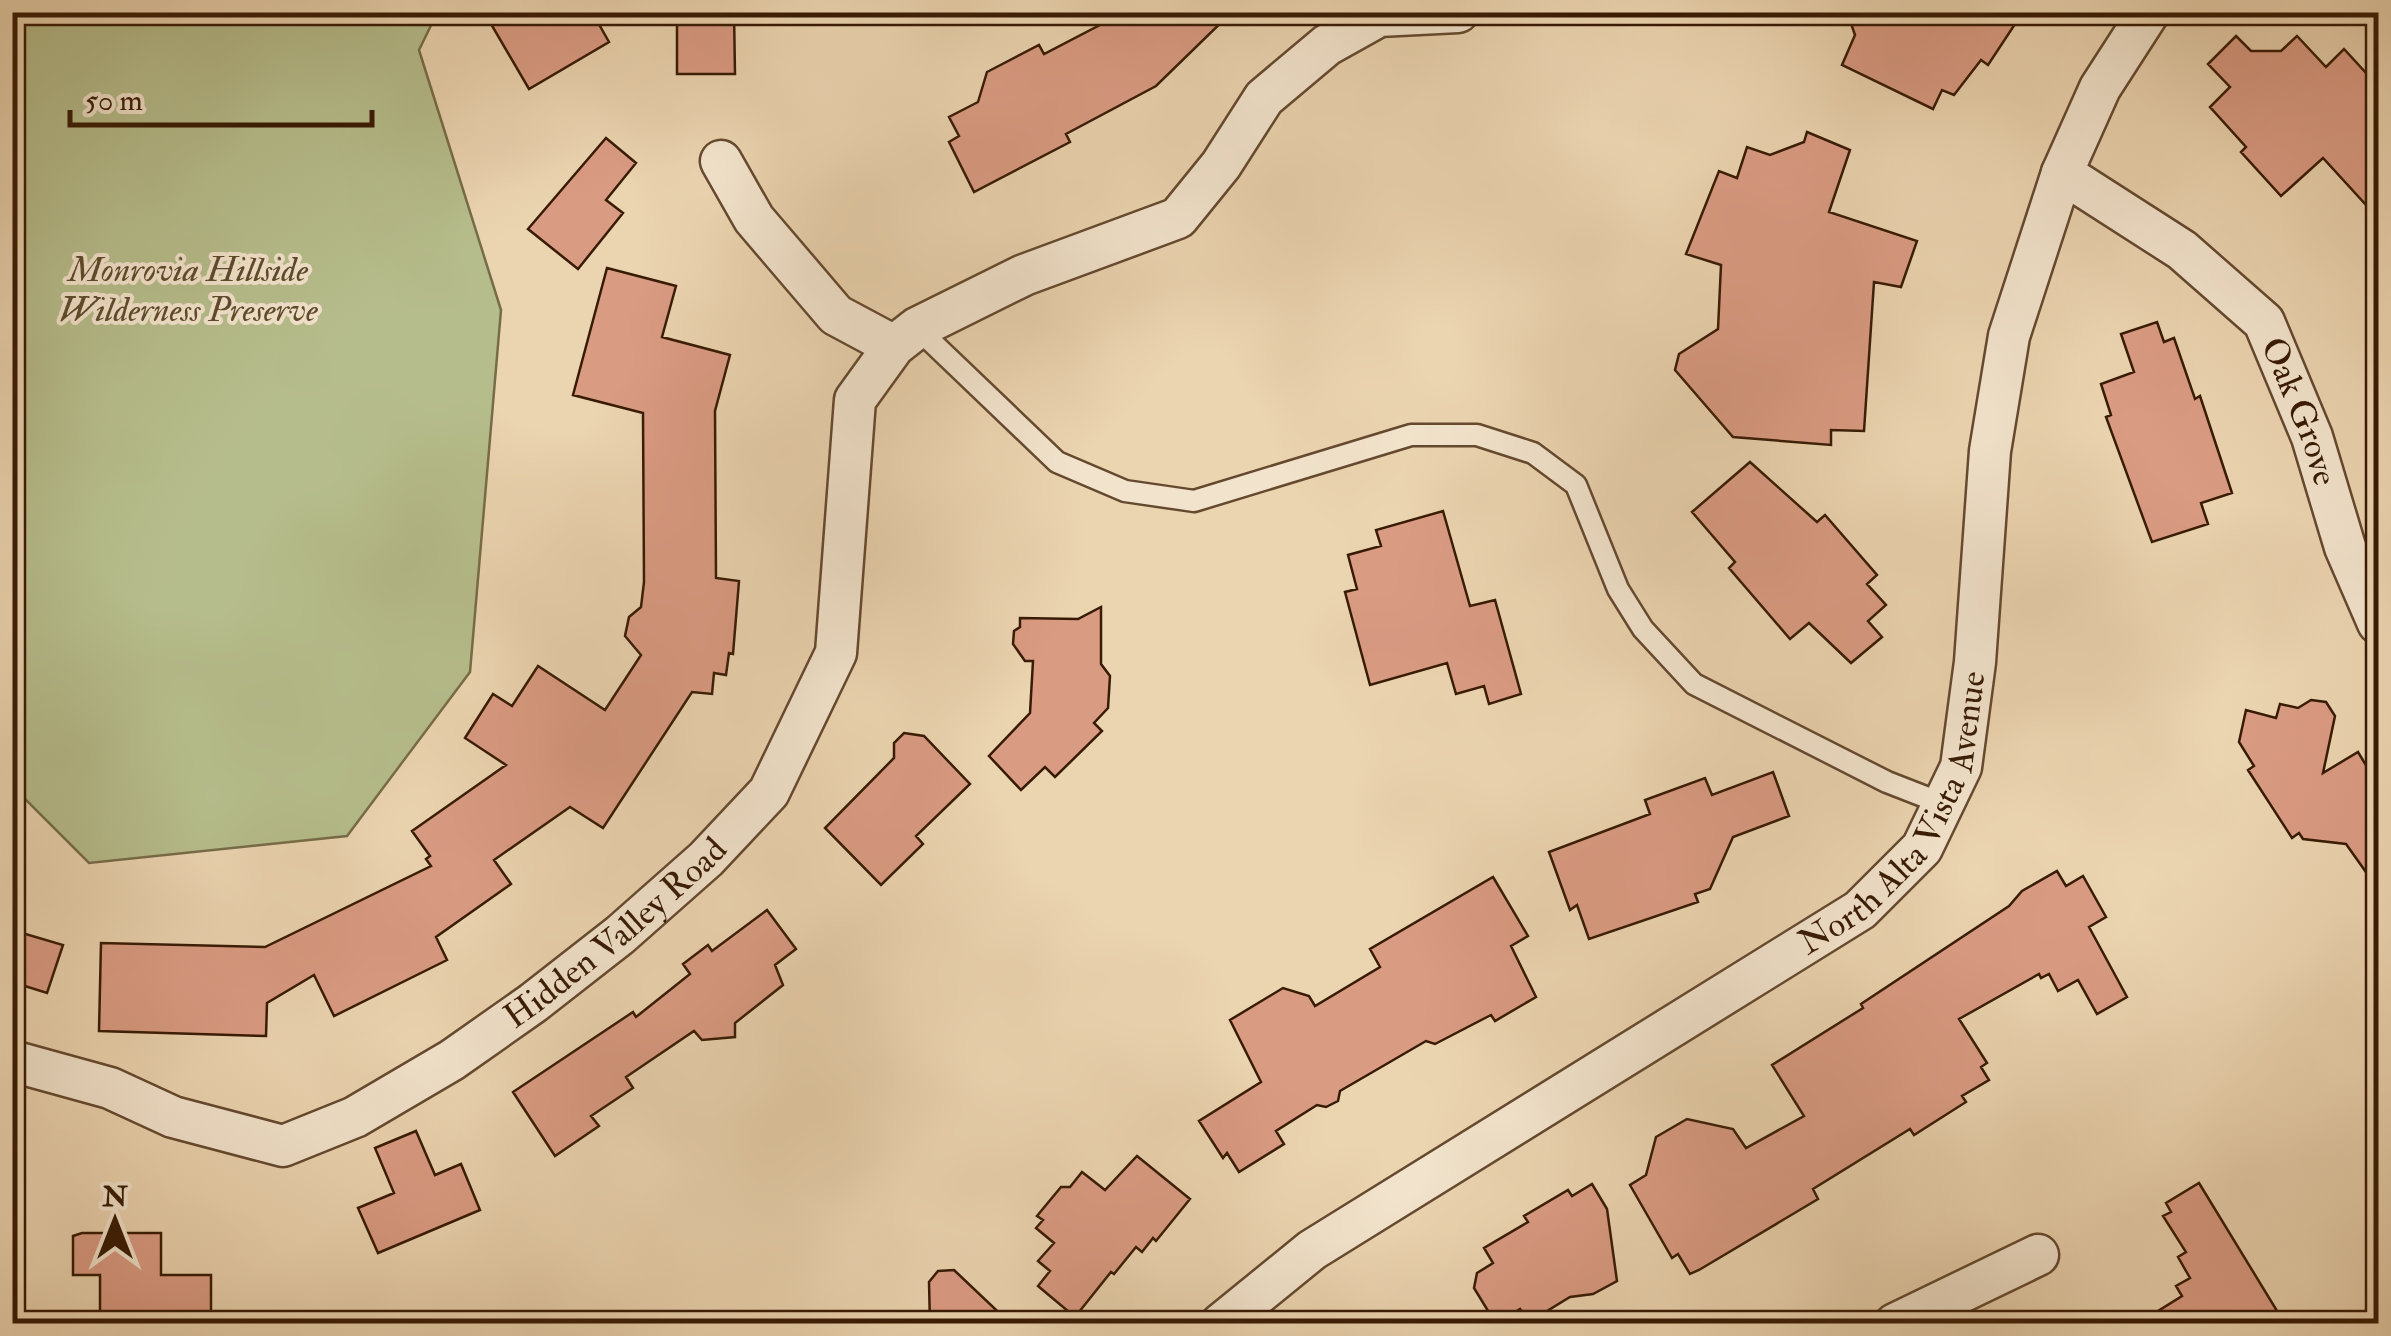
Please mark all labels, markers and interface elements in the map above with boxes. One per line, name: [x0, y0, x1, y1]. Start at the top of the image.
scale bar: [70, 65, 372, 127]
text: 50 m: [85, 82, 143, 119]
park label: Monrovia Hillside Wilderness Preserve: [58, 248, 318, 332]
street label: Oak Grove: [2251, 331, 2347, 491]
street label: North Alta Vista Avenue: [1790, 669, 1996, 965]
street label: Hidden Valley Road: [495, 828, 737, 1039]
north arrow: [65, 1171, 165, 1271]
text: N: [101, 1180, 128, 1215]

